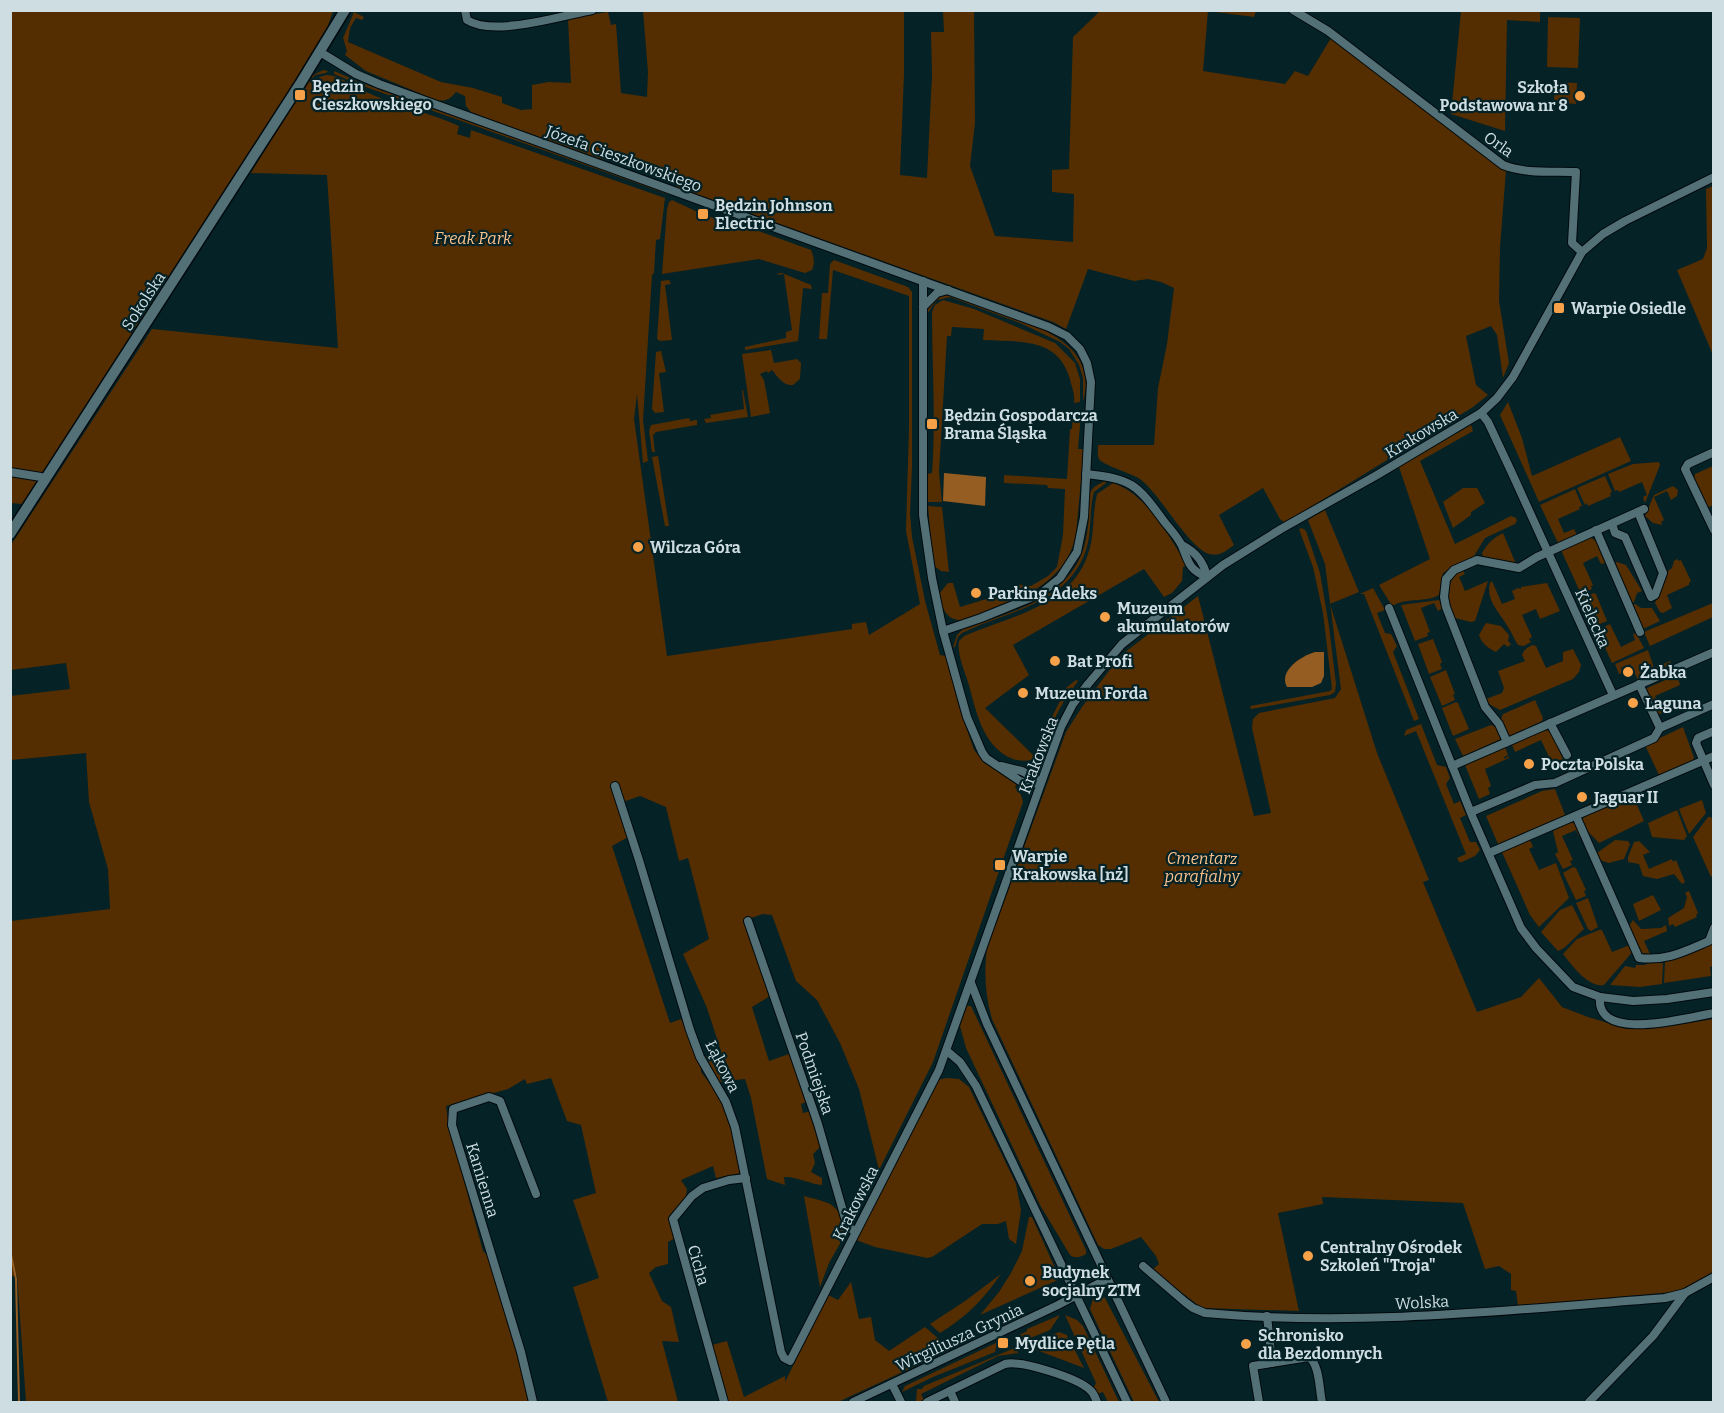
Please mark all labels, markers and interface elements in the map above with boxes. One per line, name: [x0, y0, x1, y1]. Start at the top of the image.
place label: Będzin Cieszkowskiego: [312, 77, 432, 114]
place label: Szkoła Podstawowa nr 8: [1440, 78, 1568, 115]
marker: Będzin Cieszkowskiego: [293, 88, 307, 102]
marker: Szkoła Podstawowa nr 8: [1573, 89, 1587, 103]
street label: Józefa Cieszkowskiego: [542, 121, 704, 196]
street label: Orla: [1480, 128, 1517, 161]
place label: Będzin Johnson Electric: [715, 196, 833, 233]
marker: Będzin Johnson Electric: [696, 207, 710, 221]
park label: Freak Park: [434, 229, 512, 248]
street label: Sokolska: [117, 268, 169, 334]
place label: Warpie Osiedle: [1571, 299, 1686, 318]
marker: Warpie Osiedle: [1552, 301, 1566, 315]
street label: Krakowska: [1382, 404, 1461, 462]
place label: Będzin Gospodarcza Brama Śląska: [944, 406, 1098, 443]
marker: Będzin Gospodarcza Brama Śląska: [925, 417, 939, 431]
place label: Wilcza Góra: [650, 538, 741, 557]
marker: Wilcza Góra: [631, 540, 645, 554]
place label: Parking Adeks: [988, 584, 1097, 603]
street label: Kielecka: [1571, 585, 1614, 651]
marker: Parking Adeks: [969, 586, 983, 600]
place label: Muzeum akumulatorów: [1117, 599, 1230, 636]
marker: Muzeum akumulatorów: [1098, 610, 1112, 624]
place label: Bat Profi: [1067, 652, 1133, 671]
marker: Bat Profi: [1048, 654, 1062, 668]
place label: Żabka: [1640, 663, 1687, 682]
marker: Żabka: [1621, 665, 1635, 679]
place label: Muzeum Forda: [1035, 684, 1147, 703]
marker: Muzeum Forda: [1016, 686, 1030, 700]
place label: Laguna: [1645, 694, 1701, 713]
marker: Laguna: [1626, 696, 1640, 710]
street label: Krakowska: [1015, 714, 1062, 797]
place label: Poczta Polska: [1541, 755, 1644, 774]
marker: Poczta Polska: [1522, 757, 1536, 771]
place label: Jaguar II: [1593, 788, 1659, 807]
marker: Jaguar II: [1575, 790, 1589, 804]
place label: Warpie Krakowska [nż]: [1012, 847, 1129, 884]
park label: Cmentarz parafialny: [1163, 849, 1240, 886]
marker: Warpie Krakowska [nż]: [993, 858, 1007, 872]
street label: Podmiejska: [792, 1029, 838, 1117]
street label: Łąkowa: [701, 1037, 744, 1096]
street label: Kamienna: [462, 1140, 503, 1220]
street label: Krakowska: [829, 1162, 882, 1244]
place label: Centralny Ośrodek Szkoleń "Troja": [1320, 1238, 1462, 1275]
street label: Cicha: [684, 1243, 713, 1288]
marker: Centralny Ośrodek Szkoleń "Troja": [1301, 1249, 1315, 1263]
place label: Budynek socjalny ZTM: [1042, 1263, 1141, 1300]
marker: Budynek socjalny ZTM: [1023, 1274, 1037, 1288]
street label: Wolska: [1395, 1292, 1450, 1313]
street label: Wirgiliusza Grynia: [893, 1300, 1026, 1375]
place label: Schronisko dla Bezdomnych: [1258, 1326, 1382, 1363]
place label: Mydlice Pętla: [1015, 1334, 1115, 1353]
marker: Mydlice Pętla: [996, 1336, 1010, 1350]
marker: Schronisko dla Bezdomnych: [1239, 1337, 1253, 1351]

